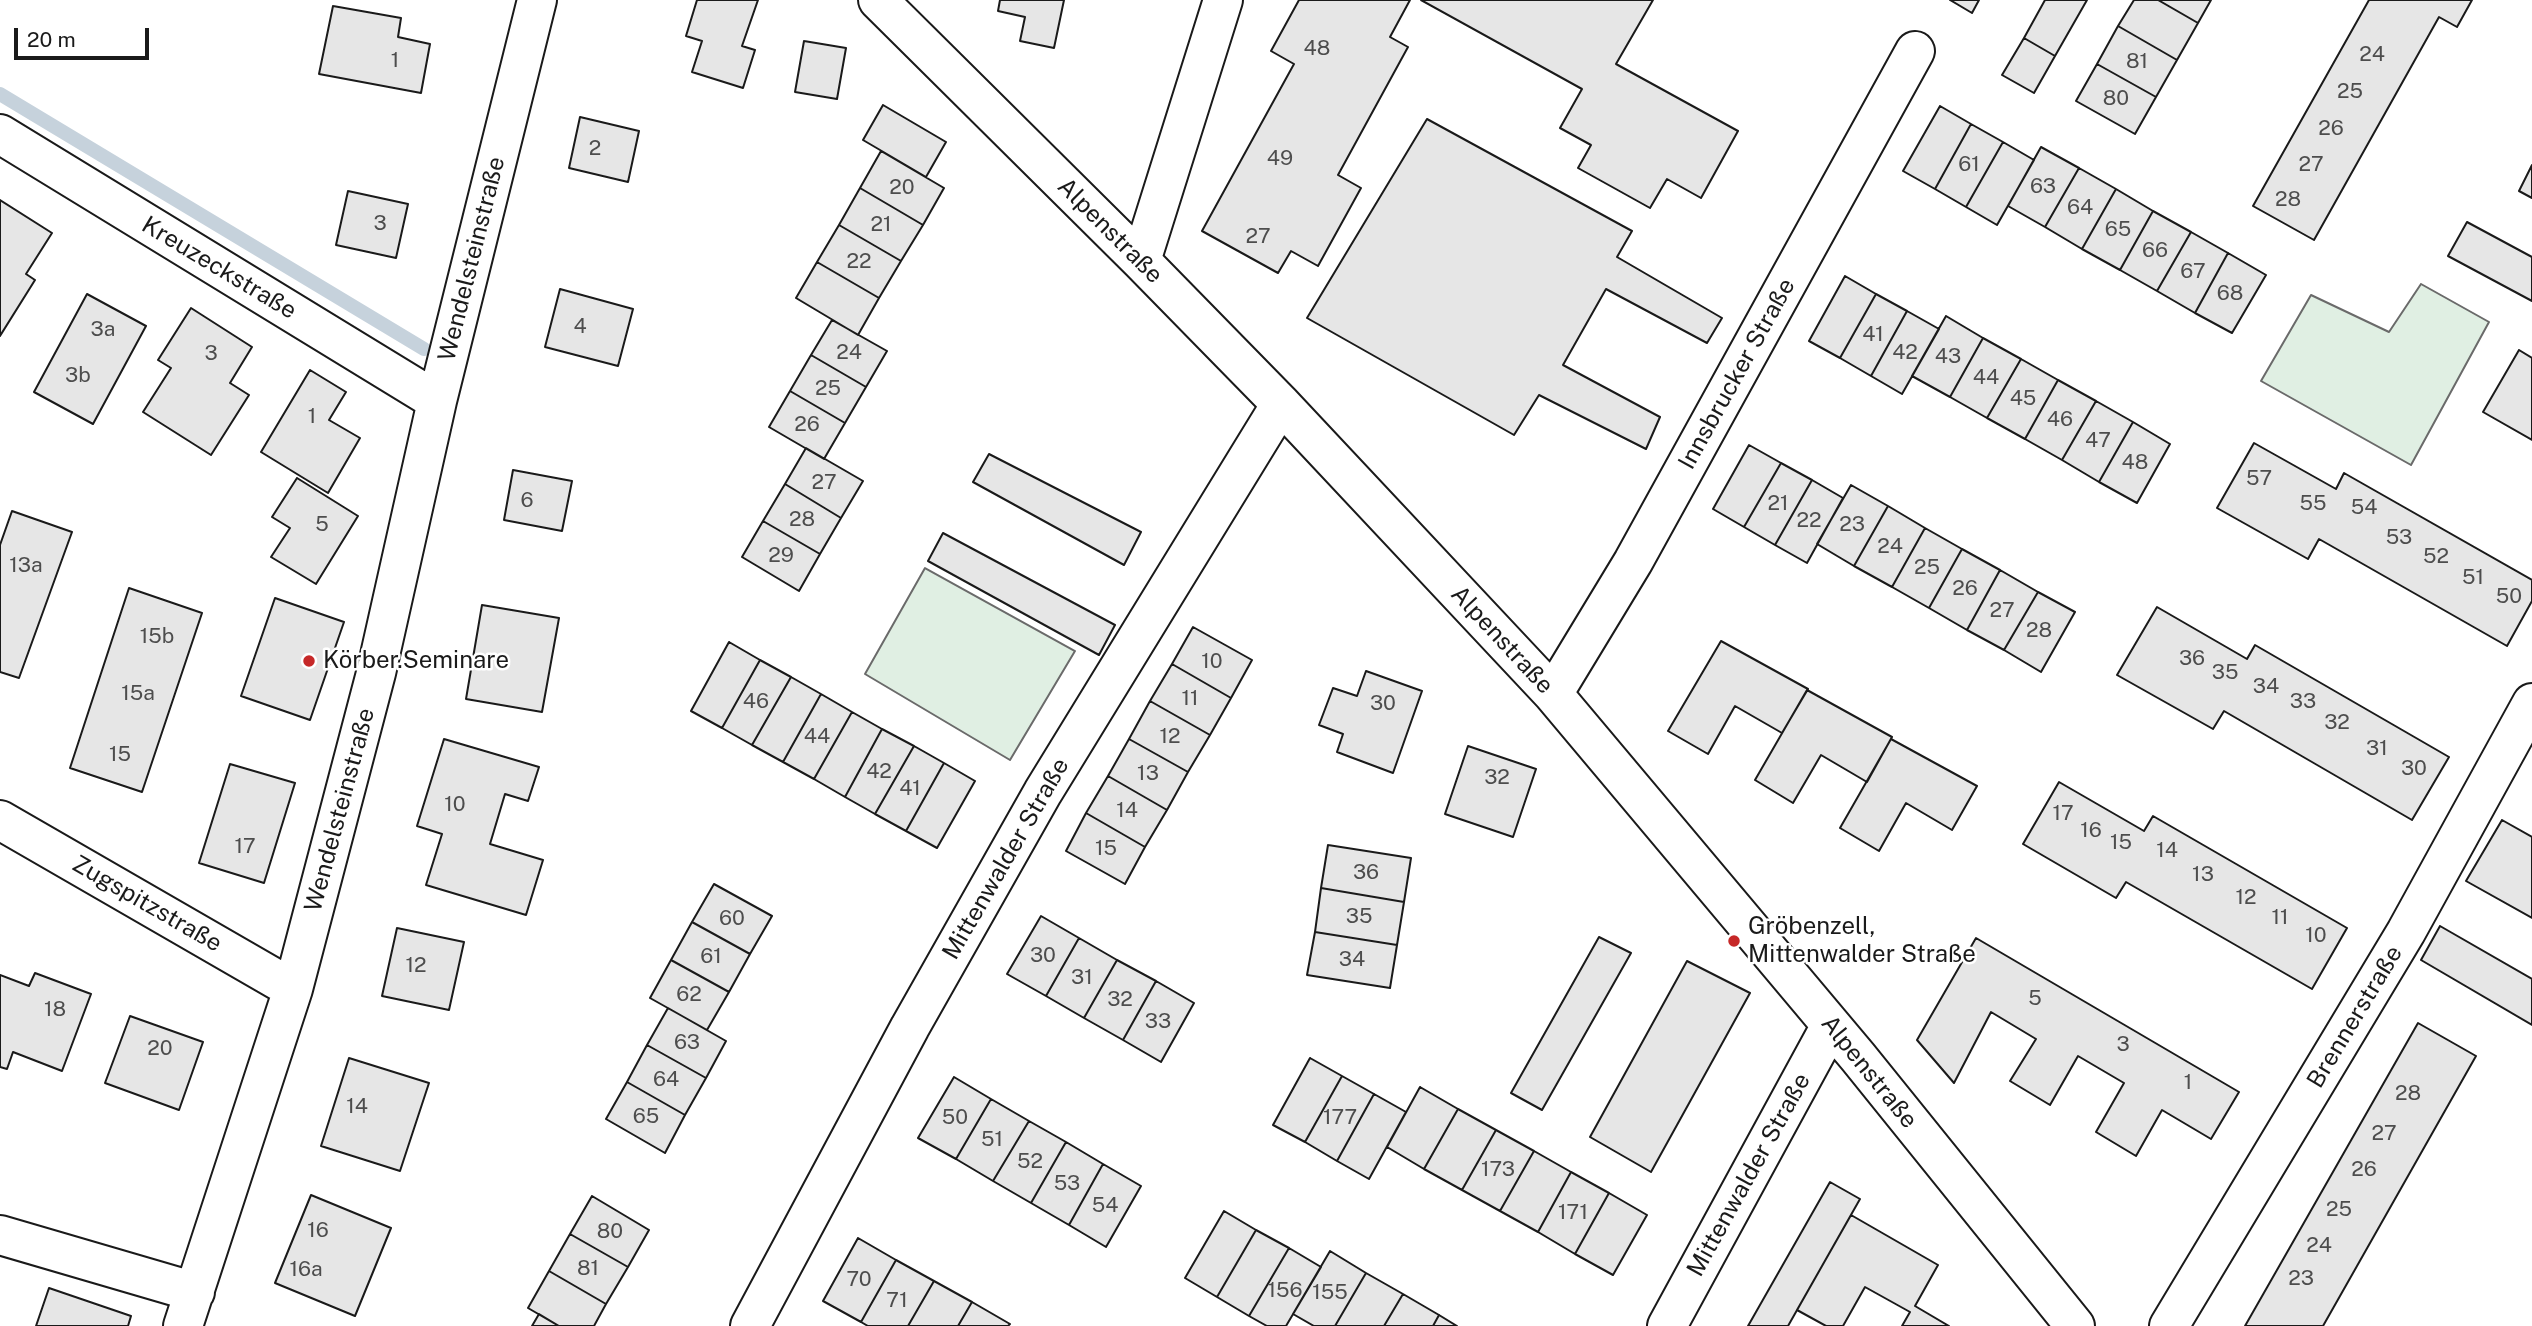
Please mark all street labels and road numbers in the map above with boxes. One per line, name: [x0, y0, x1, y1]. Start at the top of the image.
street label: Wendelsteinstraße: [433, 154, 511, 364]
street label: Alpenstraße: [1051, 172, 1169, 290]
street label: Kreuzeckstraße: [136, 211, 302, 325]
street label: Innsbrucker Straße: [1673, 274, 1801, 474]
street label: Alpenstraße: [1445, 580, 1559, 700]
street label: Wendelsteinstraße: [299, 705, 381, 915]
street label: Mittenwalder Straße: [937, 753, 1075, 965]
street label: Zugspitzstraße: [67, 850, 227, 958]
street label: Brennerstraße: [2301, 941, 2409, 1093]
street label: Alpenstraße: [1815, 1010, 1923, 1134]
street label: Mittenwalder Straße: [1681, 1068, 1817, 1282]

